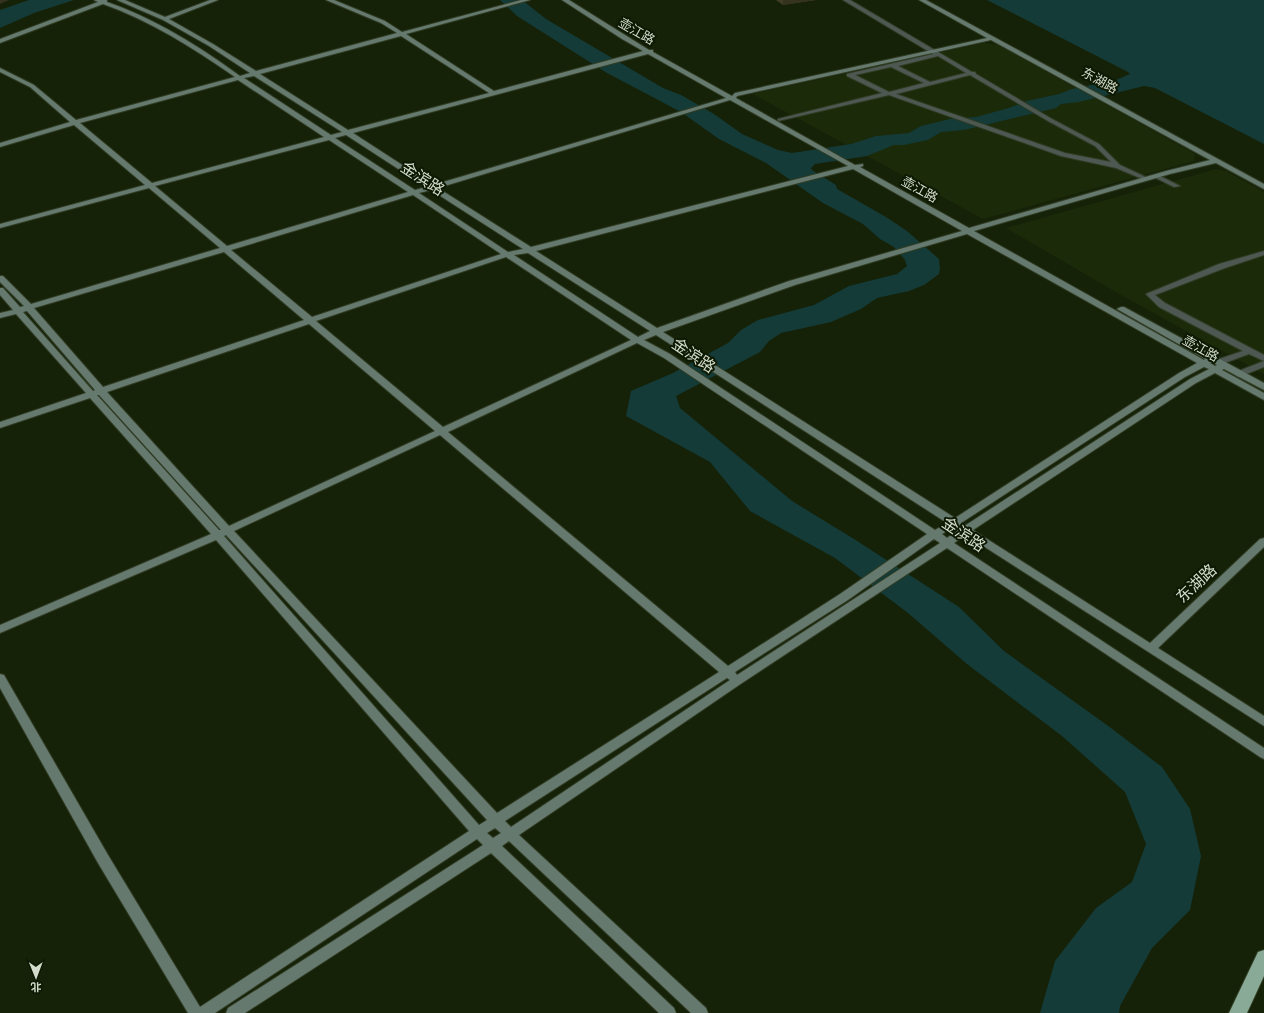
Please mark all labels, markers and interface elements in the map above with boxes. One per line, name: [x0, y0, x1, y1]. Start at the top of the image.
street label: 壶江路: [615, 13, 658, 50]
street label: 东湖路: [1078, 63, 1121, 99]
street label: 金滨路: [396, 156, 449, 202]
street label: 壶江路: [898, 172, 941, 208]
street label: 壶江路: [1179, 331, 1222, 367]
street label: 金滨路: [667, 332, 720, 379]
street label: 金滨路: [937, 511, 990, 558]
street label: 东湖路: [1171, 559, 1222, 609]
north arrow: [16, 957, 56, 997]
text: 北: [31, 978, 42, 995]

